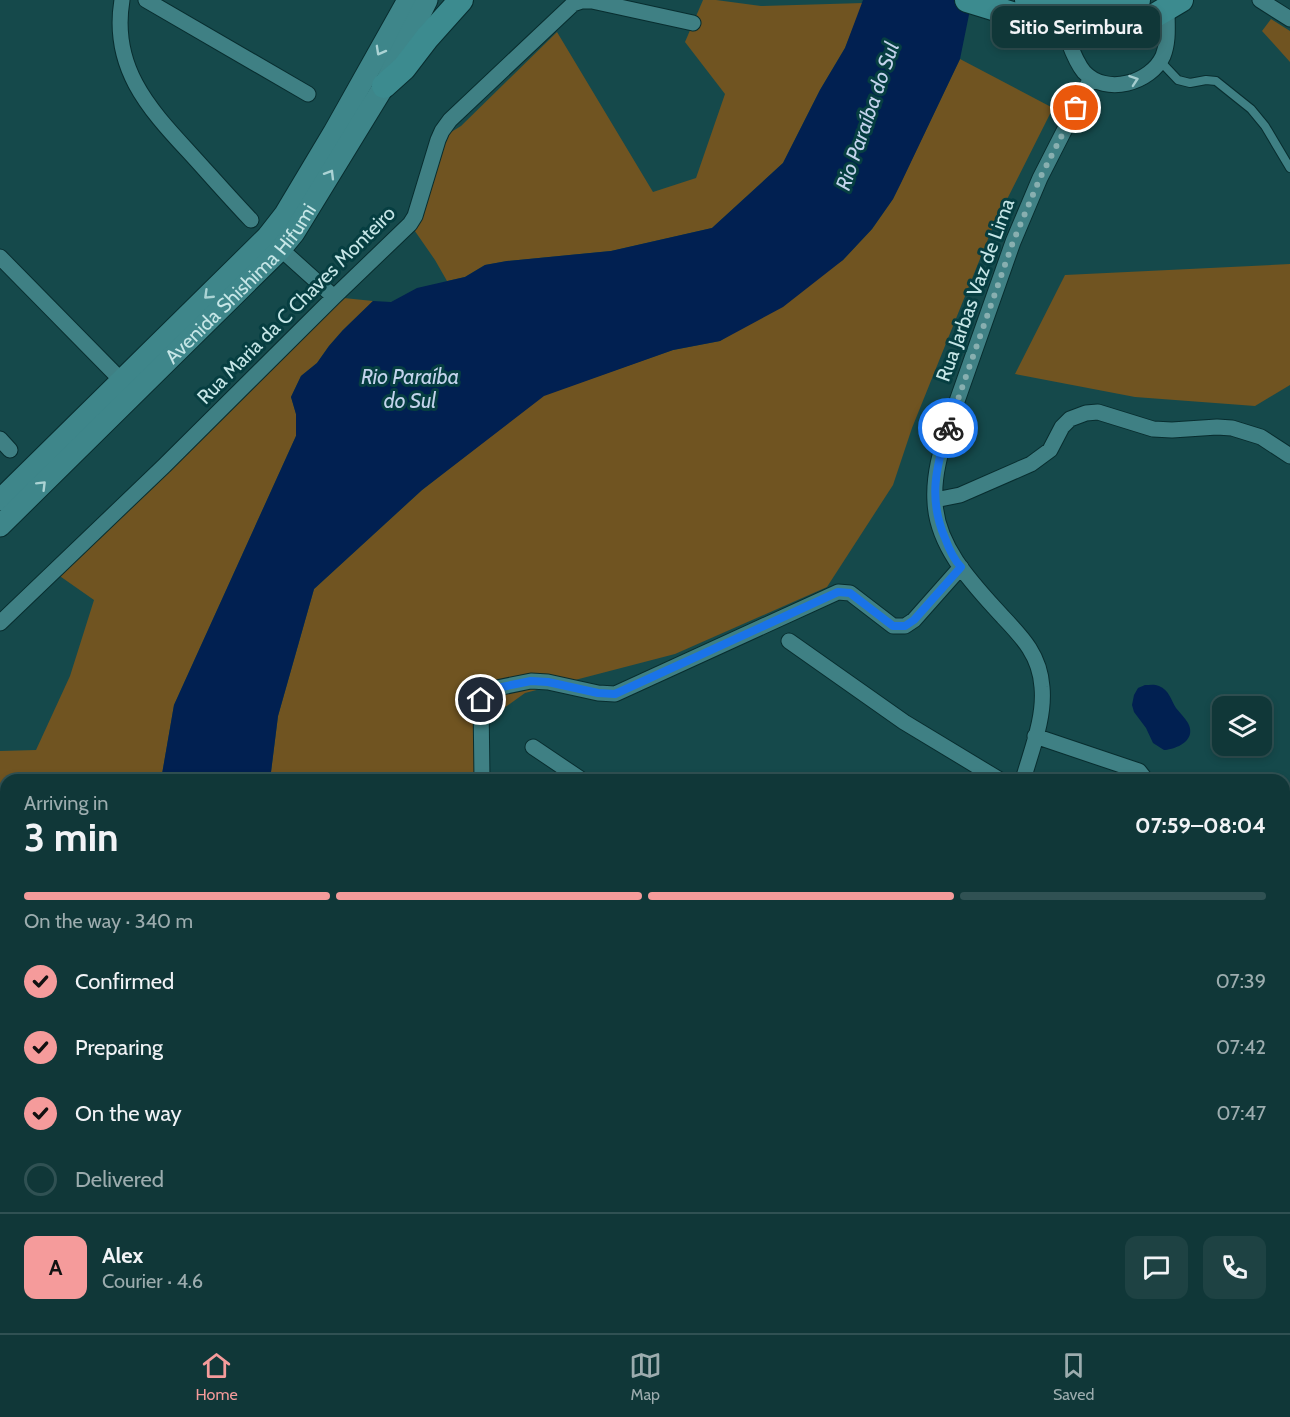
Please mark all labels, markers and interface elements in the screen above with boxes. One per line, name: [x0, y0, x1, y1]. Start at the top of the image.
callout: Sitio Serimbura: [992, 6, 1160, 48]
text: Sitio Serimbura: [1009, 15, 1143, 39]
water label: Rio Paraíba do Sul: [830, 39, 904, 193]
one-way arrow: [376, 45, 387, 55]
one-way arrow: [1128, 74, 1139, 87]
pin: [1050, 82, 1101, 133]
icon: bag: [1059, 91, 1092, 124]
one-way arrow: [322, 170, 334, 180]
street label: Rua Jarbas Vaz de Lima: [931, 195, 1019, 385]
street label: Avenida Shishima Hifumi: [160, 199, 321, 369]
street label: Rua Maria da C Chaves Monteiro: [192, 201, 400, 409]
one-way arrow: [205, 287, 216, 298]
water label: Rio Paraíba do Sul: [361, 364, 459, 413]
courier: [918, 398, 978, 458]
icon: bike: [932, 412, 965, 445]
one-way arrow: [35, 481, 45, 492]
pin: [455, 674, 506, 725]
icon: home: [464, 683, 497, 716]
map controls: [1212, 696, 1272, 756]
button: layers: [1212, 696, 1272, 756]
text: Arriving in: [24, 791, 108, 815]
text: 07:59–08:04: [1135, 812, 1266, 839]
text: 3 min: [24, 813, 119, 861]
text: On the way · 340 m: [24, 909, 193, 933]
icon: check: [24, 965, 57, 998]
text: Confirmed: [75, 968, 174, 995]
text: 07:39: [1216, 969, 1266, 993]
icon: check: [24, 1031, 57, 1064]
text: Preparing: [75, 1034, 163, 1061]
text: 07:42: [1216, 1035, 1266, 1059]
icon: check: [24, 1097, 57, 1130]
text: On the way: [75, 1100, 182, 1127]
text: 07:47: [1216, 1101, 1266, 1125]
text: Delivered: [75, 1166, 164, 1193]
button: chat: [1125, 1236, 1188, 1299]
button: phone: [1203, 1236, 1266, 1299]
text: Alex: [102, 1242, 143, 1269]
text: A: [49, 1254, 62, 1281]
text: Courier · 4.6: [102, 1269, 203, 1293]
tab: Home: [196, 1349, 238, 1404]
tab: Map: [629, 1349, 662, 1404]
tab: Saved: [1053, 1349, 1094, 1404]

